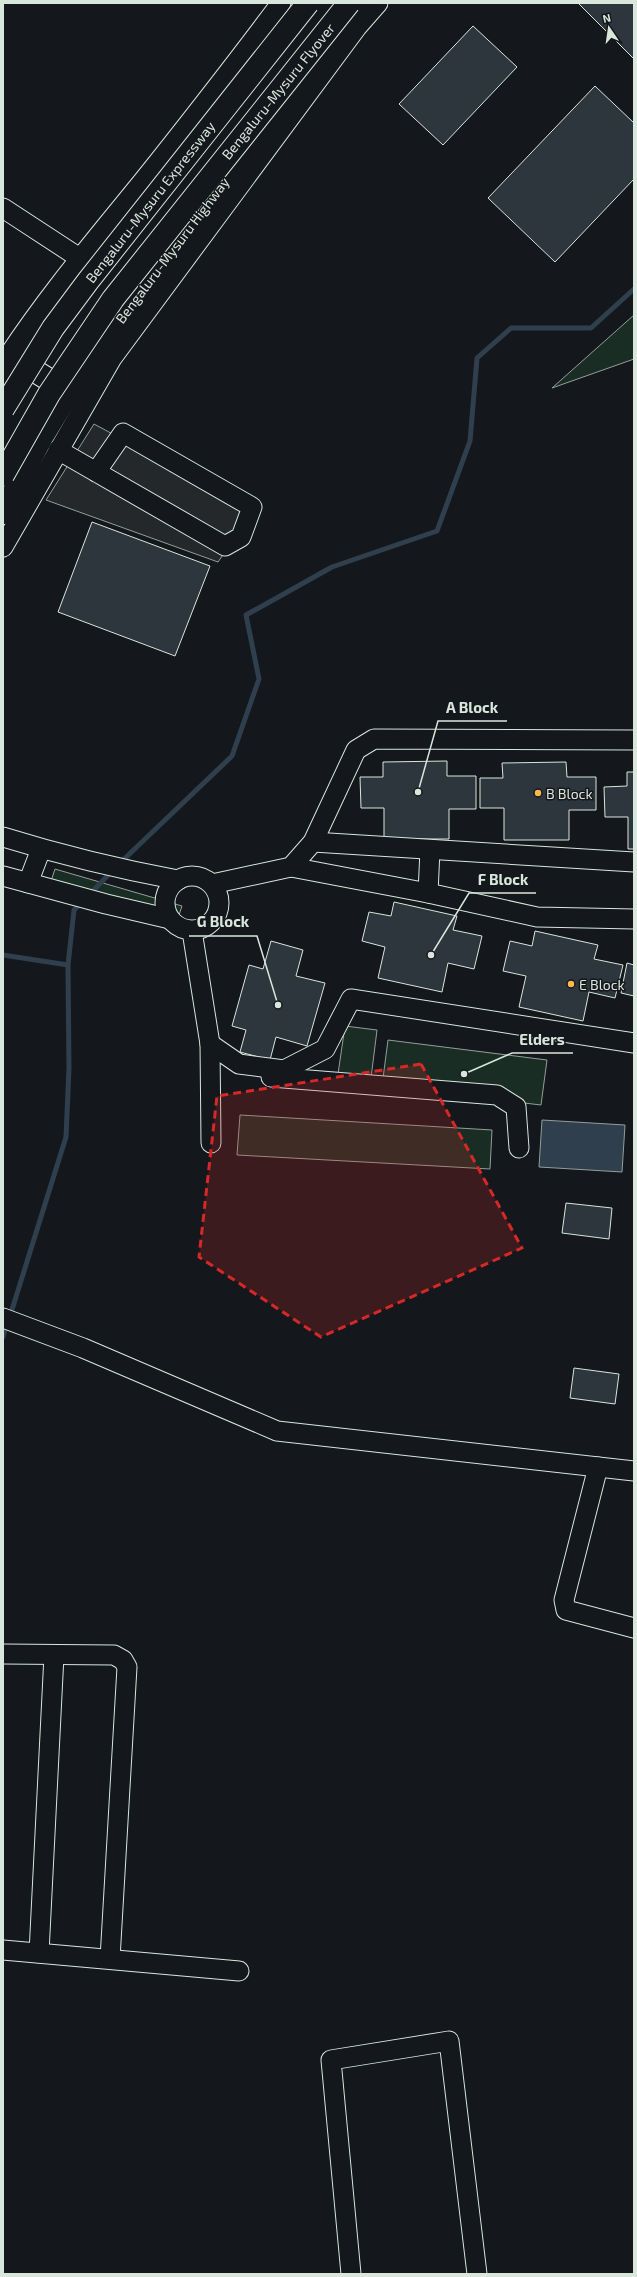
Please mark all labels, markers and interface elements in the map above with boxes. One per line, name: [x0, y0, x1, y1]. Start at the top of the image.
north arrow: [589, 8, 629, 48]
text: N: [601, 11, 612, 25]
street label: Bengaluru-Mysuru Flyover: [218, 19, 338, 163]
street label: Bengaluru-Mysuru Expressway: [82, 117, 219, 286]
street label: Bengaluru-Mysuru Highway: [111, 173, 233, 326]
callout: A Block: [438, 694, 507, 721]
text: A Block: [446, 698, 499, 716]
place label: B Block: [546, 785, 593, 802]
marker: B Block: [533, 788, 543, 798]
callout: F Block: [469, 866, 536, 893]
text: F Block: [478, 870, 529, 888]
callout: G Block: [189, 909, 257, 936]
text: G Block: [197, 912, 250, 930]
place label: E Block: [579, 976, 625, 993]
marker: E Block: [566, 979, 576, 989]
callout: Elders: [512, 1026, 573, 1053]
text: Elders: [519, 1030, 565, 1048]

